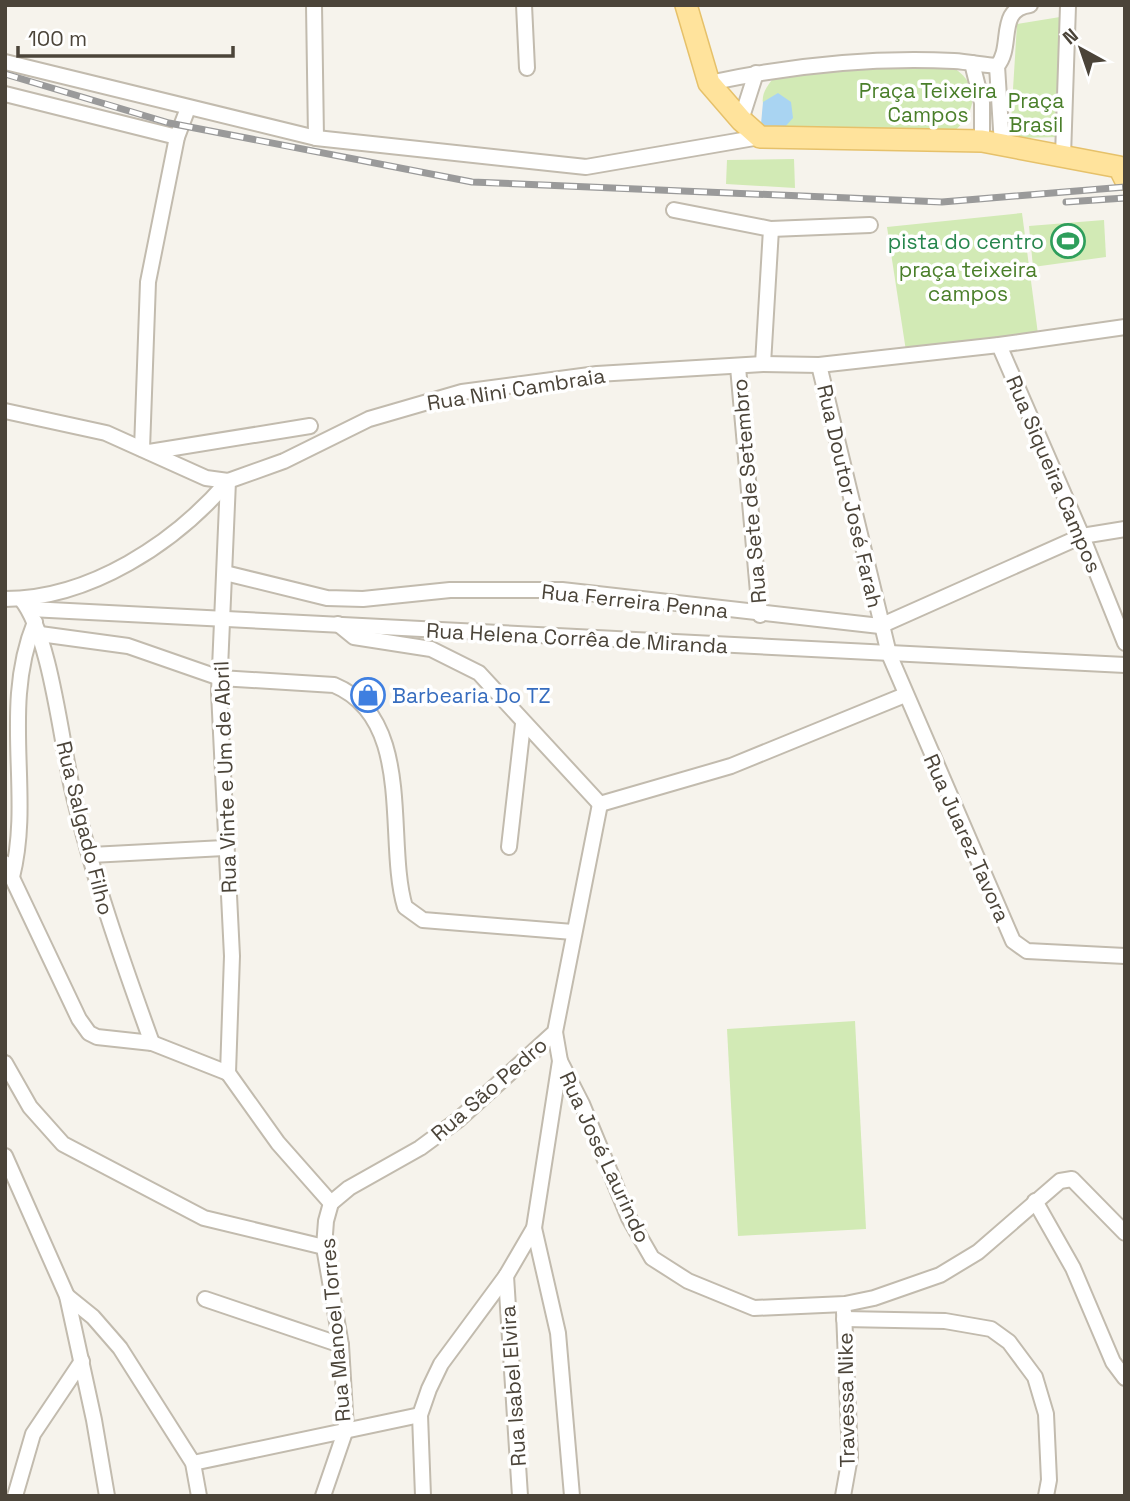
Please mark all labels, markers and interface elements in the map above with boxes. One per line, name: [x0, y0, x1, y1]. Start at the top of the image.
scale bar: [18, 14, 233, 58]
north arrow: [1046, 14, 1116, 84]
text: N: [1057, 23, 1083, 50]
text: 100 m: [28, 25, 87, 52]
park label: Praça Teixeira Campos: [859, 77, 997, 128]
park label: Praça Brasil: [1008, 87, 1064, 138]
sports icon: pista do centro: [1049, 222, 1087, 260]
place label: pista do centro: [888, 228, 1044, 255]
park label: praça teixeira campos: [899, 256, 1037, 307]
street label: Rua Nini Cambraia: [425, 362, 607, 416]
street label: Rua Siqueira Campos: [1000, 371, 1108, 577]
street label: Rua Sete de Setembro: [726, 377, 772, 605]
street label: Rua Doutor José Farah: [811, 382, 889, 610]
street label: Rua Ferreira Penna: [540, 578, 730, 624]
street label: Rua Helena Corrêa de Miranda: [425, 617, 729, 659]
street label: Rua Vinte e Um de Abril: [207, 660, 243, 894]
shop icon: Barbearia Do TZ: [349, 676, 387, 714]
place label: Barbearia Do TZ: [392, 682, 551, 709]
street label: Rua Salgado Filho: [50, 738, 120, 918]
street label: Rua Juarez Tavora: [918, 750, 1016, 926]
street label: Rua São Pedro: [425, 1031, 553, 1147]
street label: Rua José Laurindo: [553, 1067, 657, 1247]
street label: Rua Manoel Torres: [314, 1237, 356, 1423]
street label: Rua Isabel Elvira: [494, 1305, 532, 1467]
street label: Travessa Nike: [831, 1332, 861, 1468]

